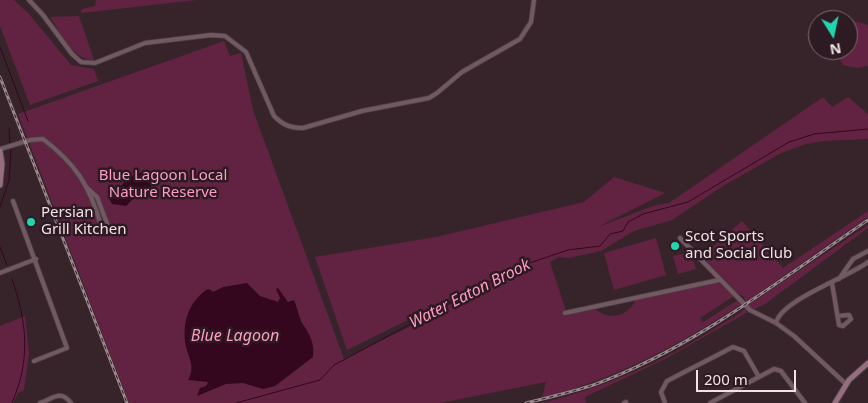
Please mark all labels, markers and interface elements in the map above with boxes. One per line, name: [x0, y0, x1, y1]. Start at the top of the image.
north arrow: [808, 10, 858, 60]
text: N: [828, 39, 843, 60]
park label: Blue Lagoon Local Nature Reserve: [99, 167, 227, 202]
place label: Persian Grill Kitchen: [41, 204, 126, 239]
marker: Persian Grill Kitchen: [25, 216, 37, 228]
place label: Scot Sports and Social Club: [685, 228, 792, 263]
marker: Scot Sports and Social Club: [669, 240, 681, 252]
water label: Water Eaton Brook: [406, 255, 534, 333]
water label: Blue Lagoon: [191, 326, 279, 346]
scale bar: [698, 360, 798, 392]
text: 200 m: [704, 369, 748, 389]

